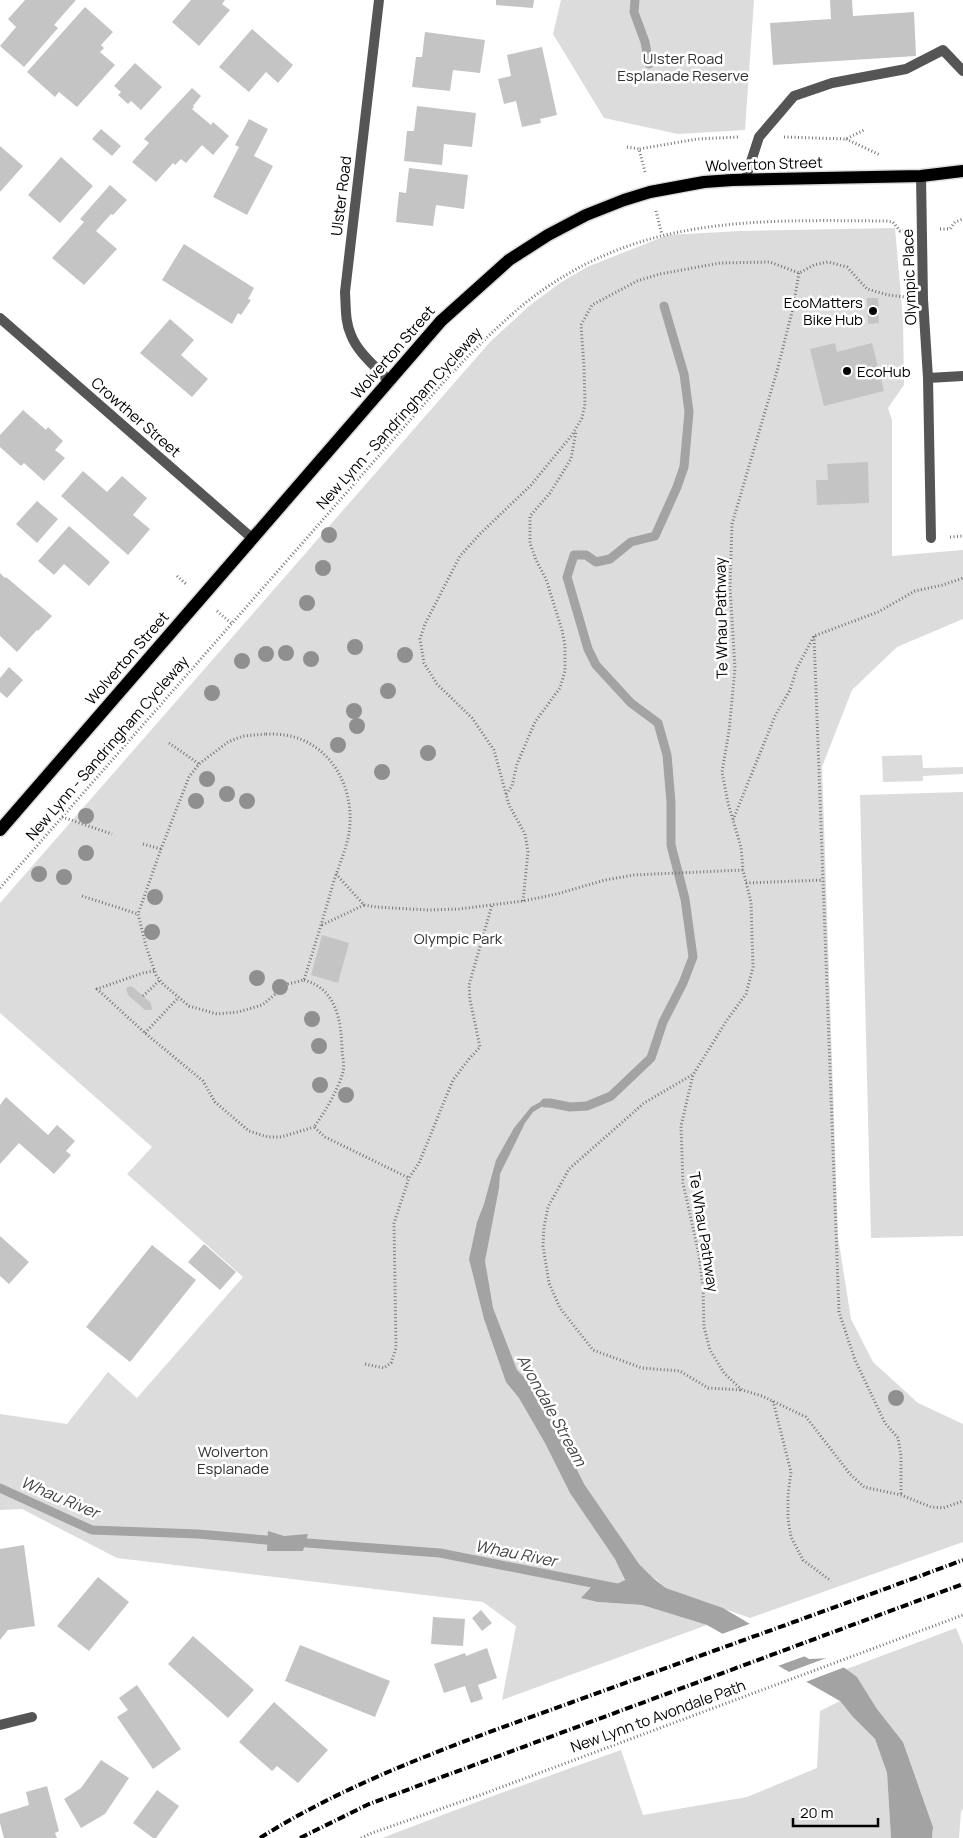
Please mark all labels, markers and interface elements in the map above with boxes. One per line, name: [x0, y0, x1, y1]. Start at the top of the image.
park label: Ulster Road Esplanade Reserve: [617, 48, 749, 86]
street label: Wolverton Street: [705, 151, 823, 177]
street label: Ulster Road: [326, 155, 356, 237]
street label: Olympic Place: [897, 228, 921, 326]
place label: EcoMatters Bike Hub: [784, 292, 863, 330]
street label: Wolverton Street: [347, 301, 439, 403]
marker: EcoMatters Bike Hub: [867, 305, 879, 317]
street label: New Lynn - Sandringham Cycleway: [311, 322, 487, 514]
place label: EcoHub: [857, 361, 911, 382]
marker: EcoHub: [841, 365, 853, 377]
street label: Crowther Street: [87, 372, 185, 462]
street label: Te Whau Pathway: [709, 557, 733, 679]
street label: Wolverton Street: [81, 607, 173, 709]
street label: New Lynn - Sandringham Cycleway: [21, 651, 193, 845]
park label: Olympic Park: [414, 928, 503, 949]
street label: Te Whau Pathway: [684, 1170, 724, 1294]
water label: Avondale Stream: [512, 1350, 592, 1471]
park label: Wolverton Esplanade: [197, 1441, 269, 1479]
water label: Whau River: [18, 1471, 104, 1524]
water label: Whau River: [473, 1534, 561, 1572]
street label: New Lynn to Avondale Path: [568, 1674, 749, 1757]
scale bar: [793, 1796, 878, 1828]
text: 20 m: [800, 1802, 833, 1823]

